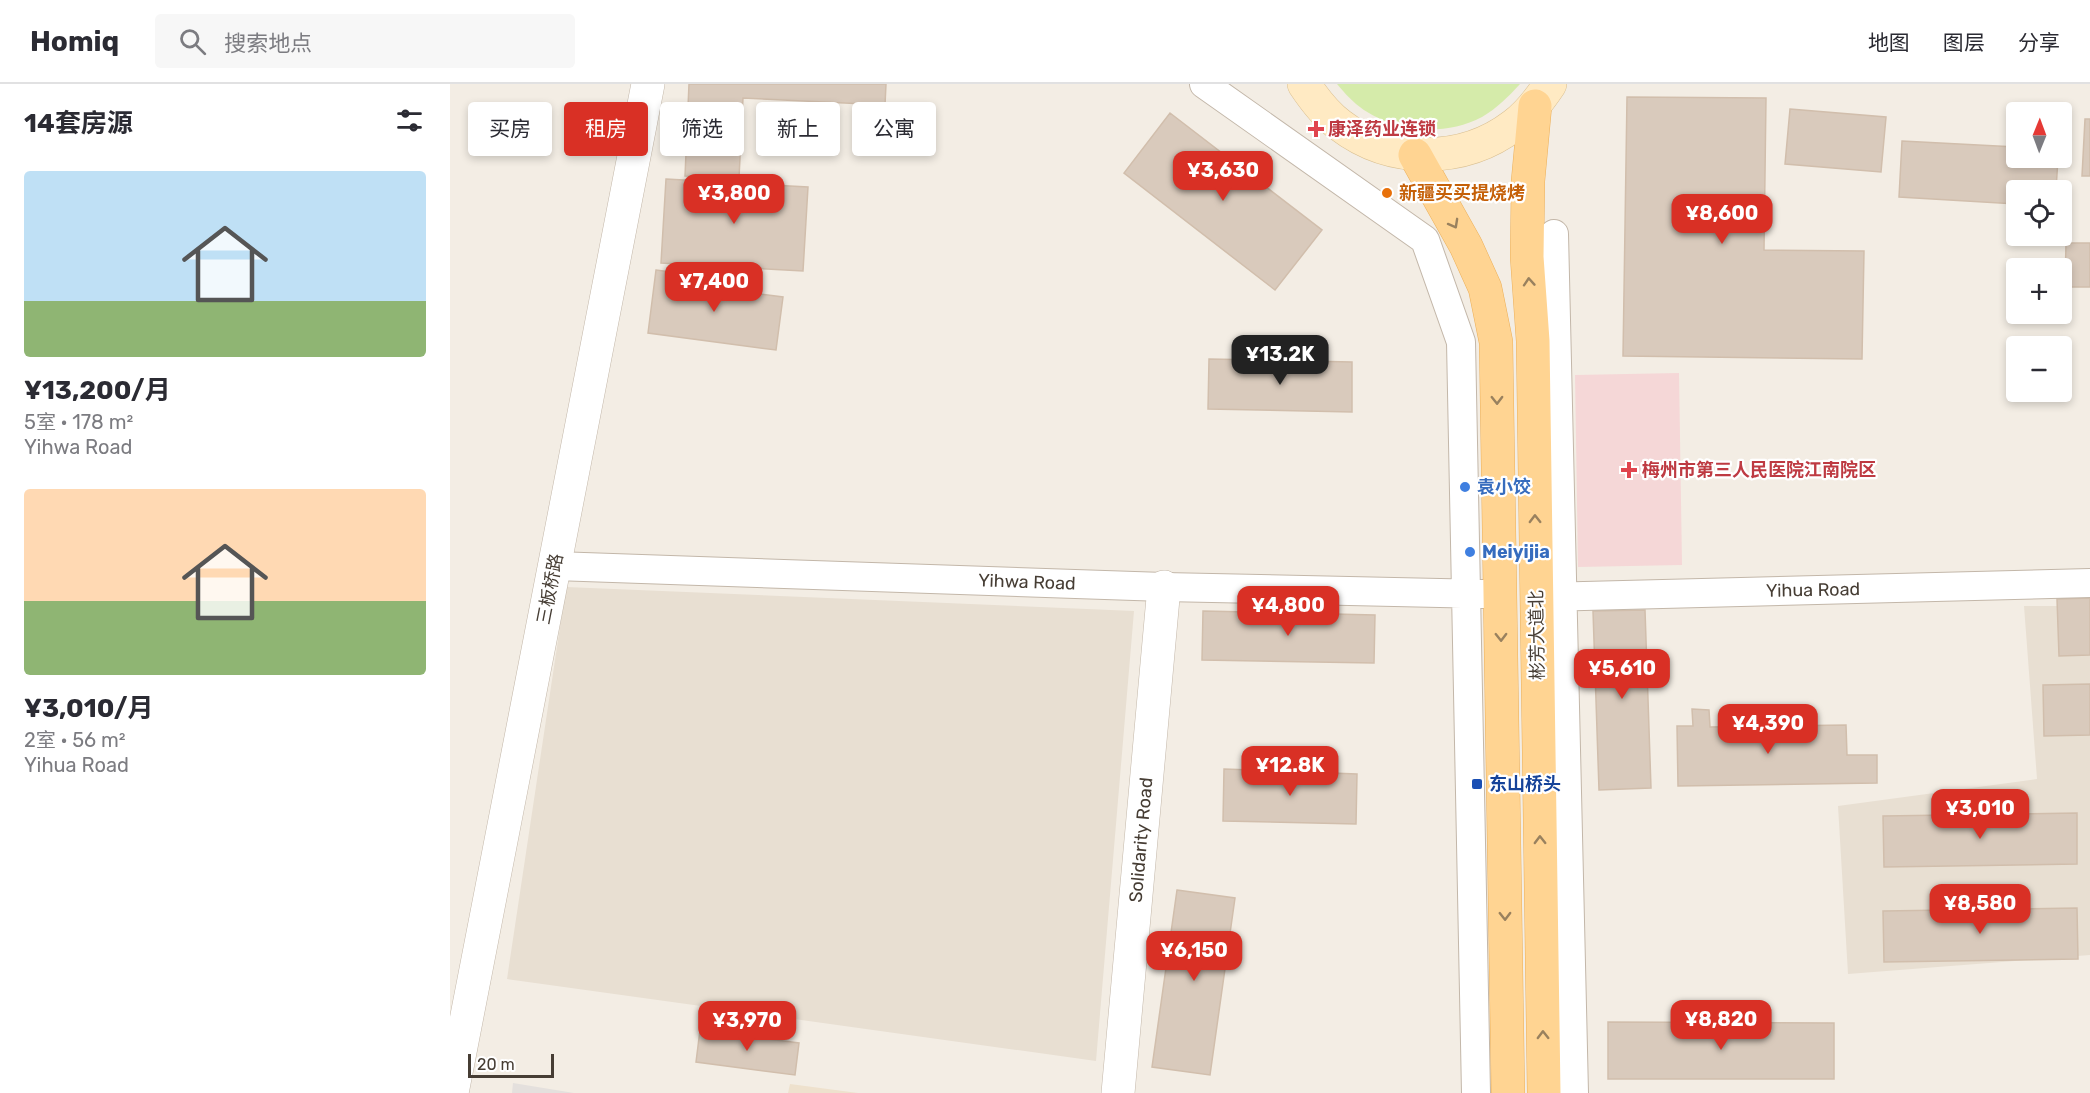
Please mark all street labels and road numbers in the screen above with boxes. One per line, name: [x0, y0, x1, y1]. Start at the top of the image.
street label: 三板桥路: [532, 552, 568, 626]
street label: Yihwa Road: [978, 569, 1076, 595]
street label: Yihua Road: [1766, 578, 1860, 602]
street label: 彬芳大道北: [1525, 590, 1549, 680]
street label: Solidarity Road: [1125, 776, 1157, 904]

